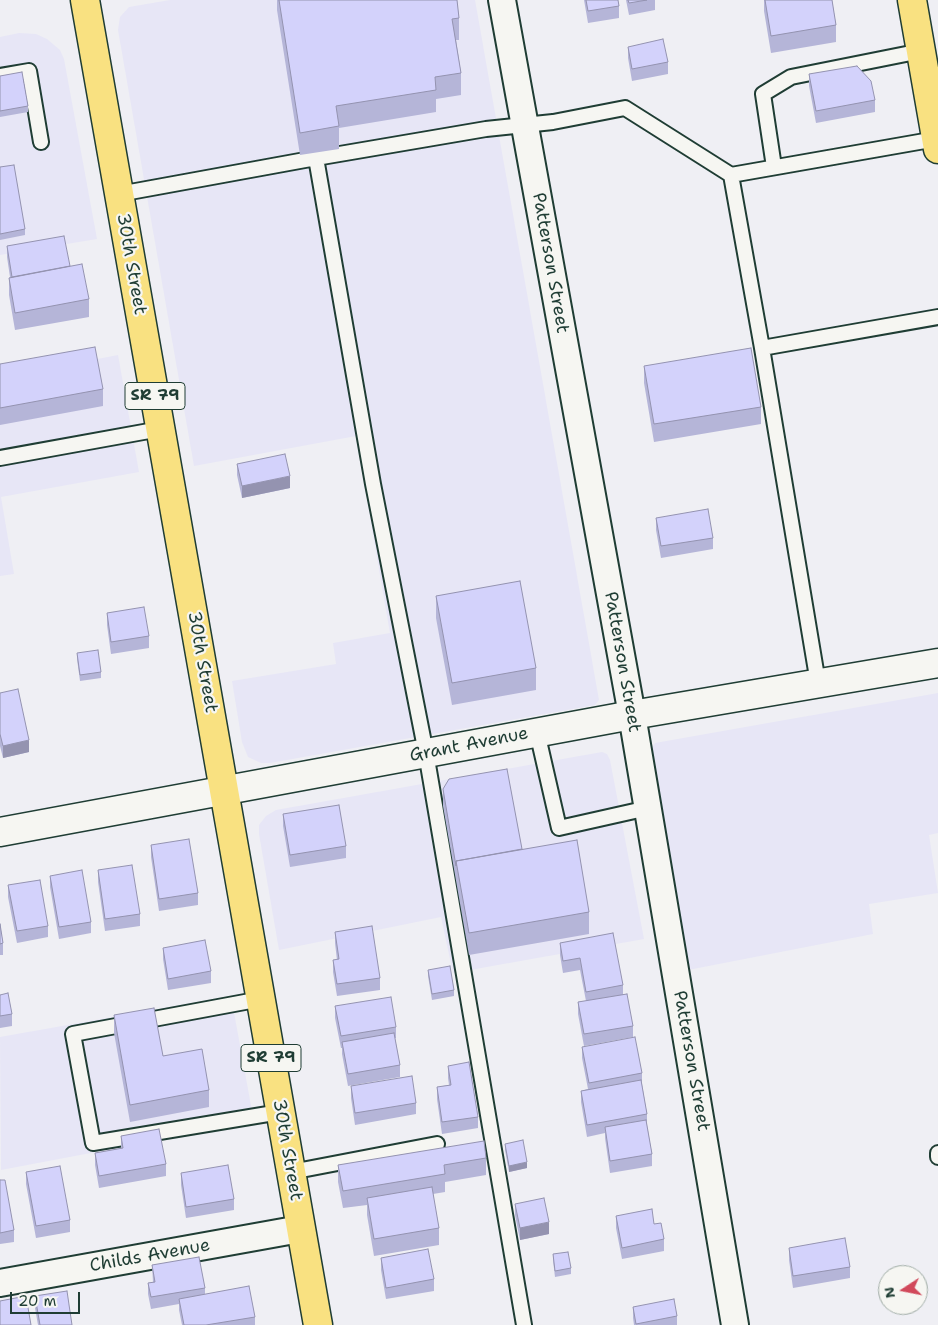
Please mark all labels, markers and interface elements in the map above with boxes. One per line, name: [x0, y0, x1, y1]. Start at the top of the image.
street label: Patterson Street: [527, 191, 573, 335]
street label: 30th Street: [111, 212, 151, 316]
road number: SR 79: [125, 382, 185, 410]
street label: Patterson Street: [599, 590, 645, 734]
street label: 30th Street: [182, 610, 222, 714]
street label: Grant Avenue: [408, 723, 530, 767]
street label: Patterson Street: [668, 989, 714, 1133]
road number: SR 79: [241, 1044, 301, 1072]
street label: 30th Street: [267, 1098, 307, 1202]
street label: Childs Avenue: [88, 1235, 212, 1277]
north arrow: [878, 1265, 928, 1315]
scale bar: [12, 1282, 82, 1314]
text: N: [879, 1286, 899, 1300]
text: 20 m: [18, 1291, 57, 1311]

